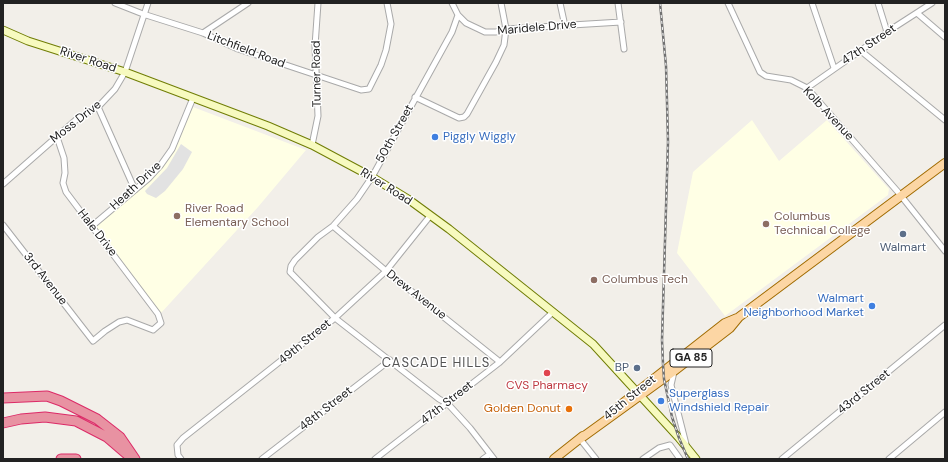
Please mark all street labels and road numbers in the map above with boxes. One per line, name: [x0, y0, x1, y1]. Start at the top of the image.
street label: Maridele Drive: [497, 17, 577, 39]
street label: 47th Street: [839, 22, 899, 68]
street label: Litchfield Road: [205, 29, 287, 71]
street label: Turner Road: [309, 41, 325, 107]
street label: River Road: [58, 44, 118, 76]
street label: Kolb Avenue: [800, 84, 856, 144]
street label: Moss Drive: [48, 98, 104, 146]
street label: 50th Street: [373, 102, 417, 166]
street label: Heath Drive: [107, 159, 165, 213]
street label: River Road: [357, 165, 415, 209]
street label: Hale Drive: [74, 207, 120, 259]
street label: 3rd Avenue: [20, 250, 70, 308]
street label: Drew Avenue: [383, 267, 449, 323]
street label: 49th Street: [276, 316, 334, 368]
road number: GA 85: [670, 349, 712, 367]
street label: 43rd Street: [835, 366, 893, 418]
street label: 45th Street: [601, 372, 659, 424]
street label: 47th Street: [418, 378, 476, 428]
street label: 48th Street: [297, 384, 355, 434]

